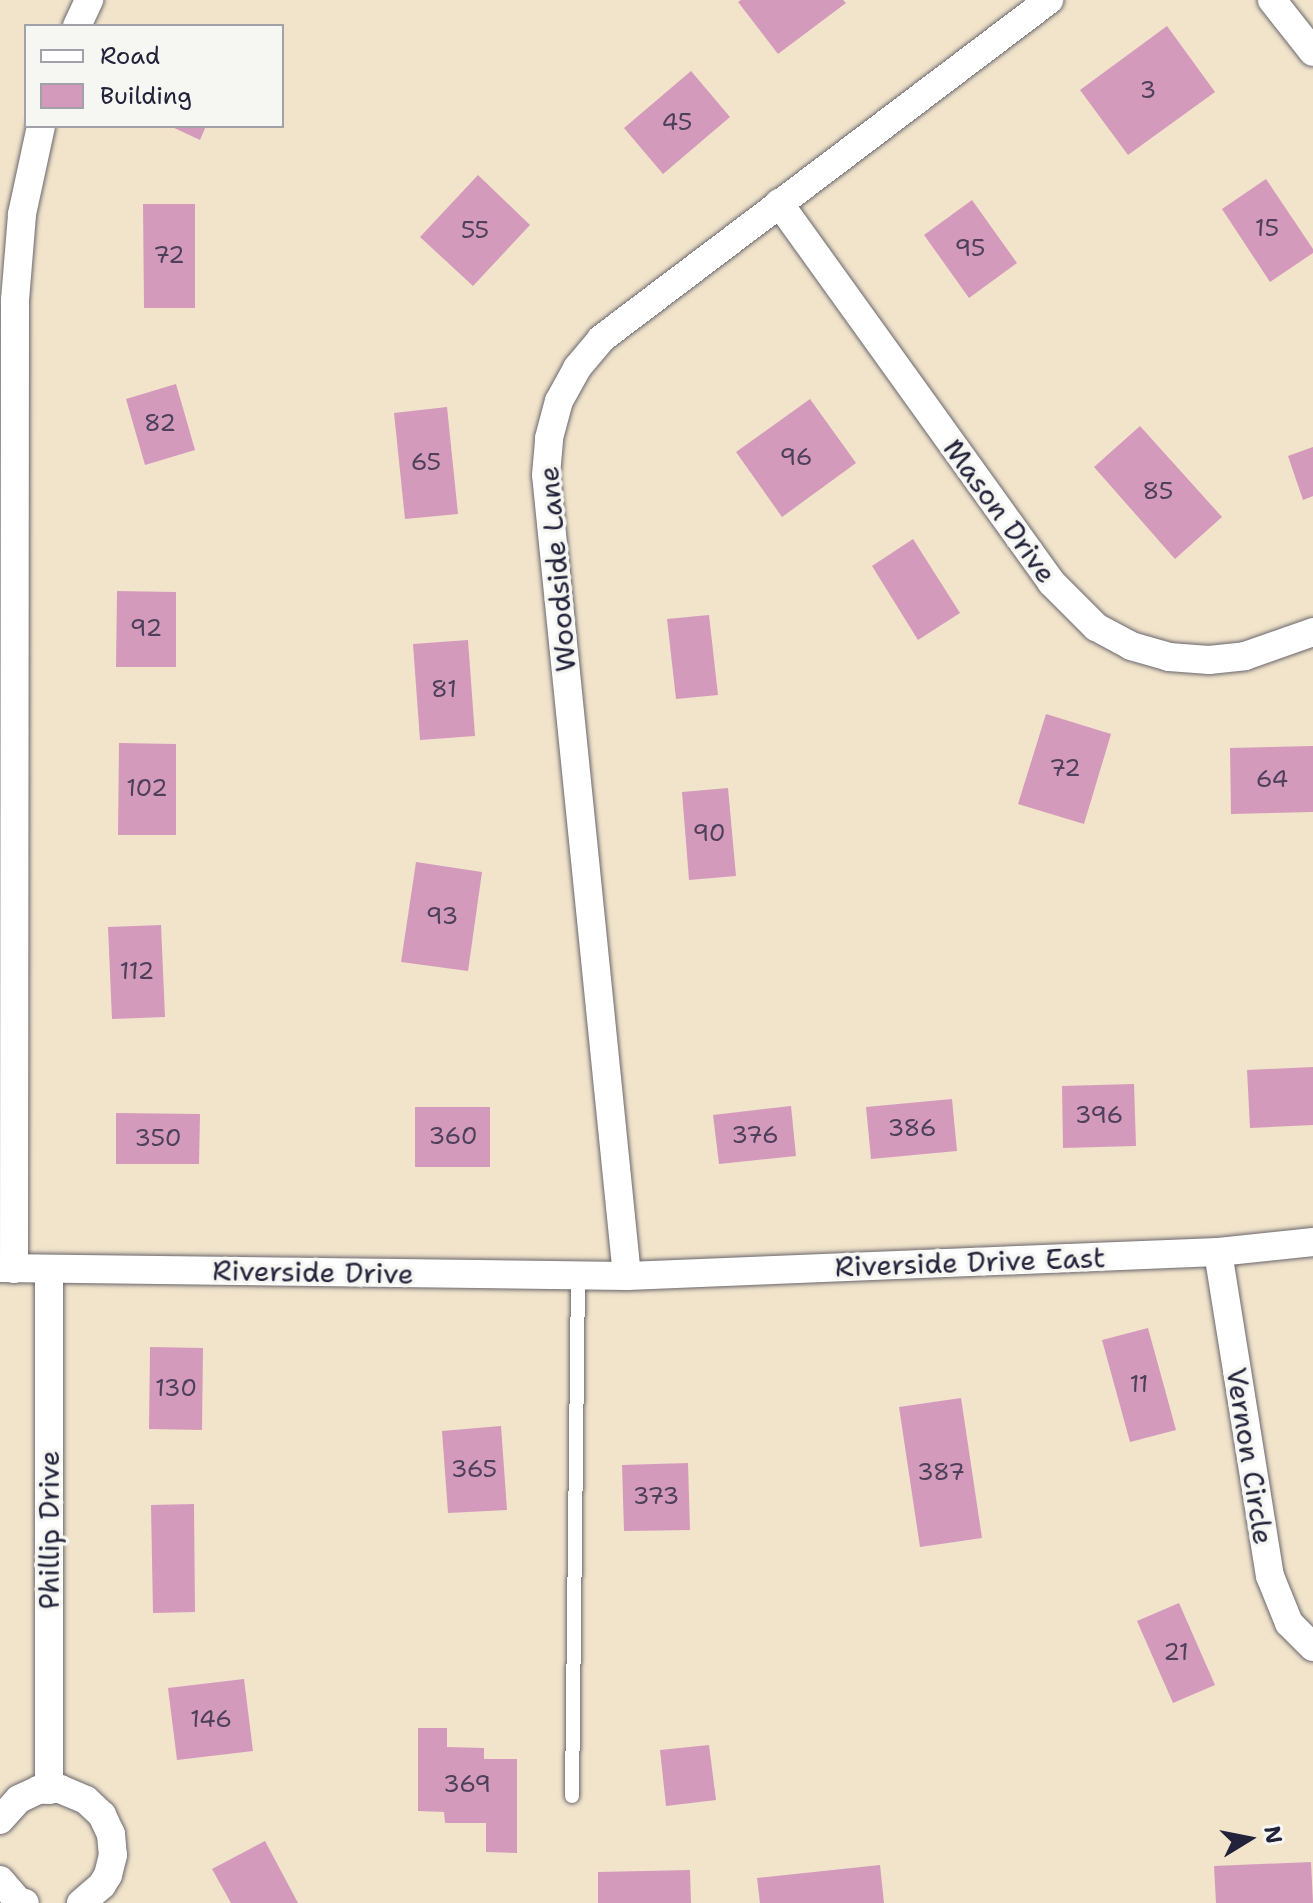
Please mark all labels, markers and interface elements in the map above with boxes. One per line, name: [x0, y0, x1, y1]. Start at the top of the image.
legend: [24, 24, 284, 128]
text: Road: [100, 40, 160, 72]
house number: 3: [1140, 77, 1156, 105]
text: Building: [100, 80, 192, 112]
house number: 45: [662, 109, 692, 137]
house number: 15: [1255, 215, 1279, 243]
house number: 55: [461, 217, 489, 245]
house number: 95: [954, 235, 986, 263]
house number: 72: [153, 242, 185, 270]
house number: 82: [144, 410, 176, 438]
street label: Mason Drive: [936, 432, 1064, 590]
house number: 96: [779, 444, 813, 472]
house number: 65: [411, 449, 441, 477]
street label: Woodside Lane: [531, 465, 583, 673]
house number: 85: [1143, 478, 1173, 506]
house number: 92: [130, 615, 162, 643]
house number: 81: [431, 676, 457, 704]
house number: 72: [1049, 755, 1081, 783]
house number: 64: [1256, 766, 1288, 794]
house number: 102: [126, 775, 168, 803]
house number: 90: [692, 820, 726, 848]
house number: 93: [426, 903, 458, 931]
house number: 112: [120, 958, 154, 986]
house number: 396: [1075, 1102, 1123, 1130]
house number: 386: [887, 1115, 937, 1143]
house number: 376: [731, 1122, 779, 1150]
house number: 360: [428, 1123, 478, 1151]
house number: 350: [134, 1125, 182, 1153]
street label: Riverside Drive East: [834, 1240, 1106, 1284]
street label: Riverside Drive: [212, 1253, 414, 1291]
street label: Vernon Circle: [1219, 1365, 1281, 1547]
house number: 11: [1129, 1371, 1149, 1399]
house number: 130: [155, 1375, 197, 1403]
street label: Phillip Drive: [32, 1450, 66, 1610]
house number: 365: [451, 1456, 497, 1484]
house number: 387: [917, 1459, 965, 1487]
house number: 373: [633, 1483, 679, 1511]
house number: 21: [1163, 1639, 1189, 1667]
house number: 146: [190, 1706, 232, 1734]
house number: 369: [443, 1771, 491, 1799]
north arrow: [1209, 1799, 1289, 1879]
text: N: [1257, 1824, 1289, 1846]

